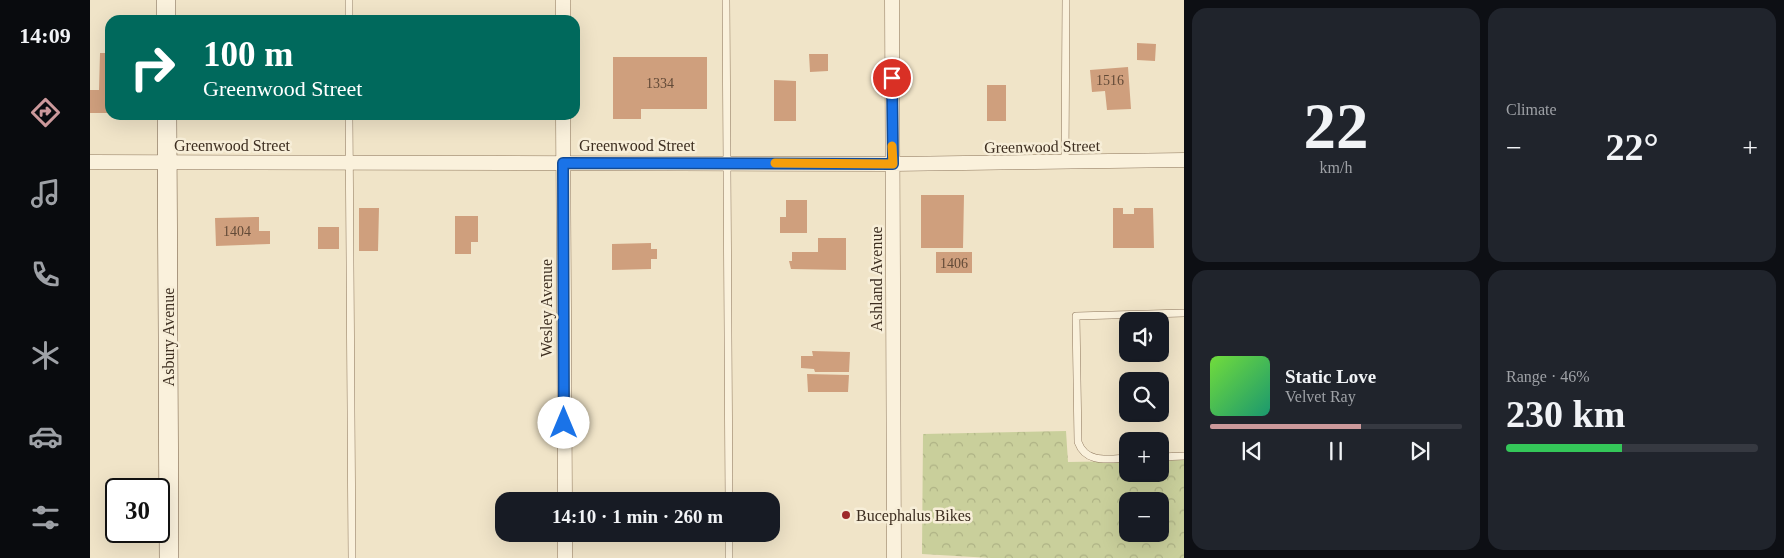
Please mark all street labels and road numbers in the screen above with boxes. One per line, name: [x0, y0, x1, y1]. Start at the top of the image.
street label: Greenwood Street: [174, 137, 291, 154]
street label: Greenwood Street: [579, 137, 696, 154]
street label: Greenwood Street: [984, 137, 1101, 156]
street label: Ashland Avenue: [868, 226, 885, 332]
street label: Wesley Avenue: [538, 259, 556, 357]
street label: Asbury Avenue: [160, 288, 178, 386]

